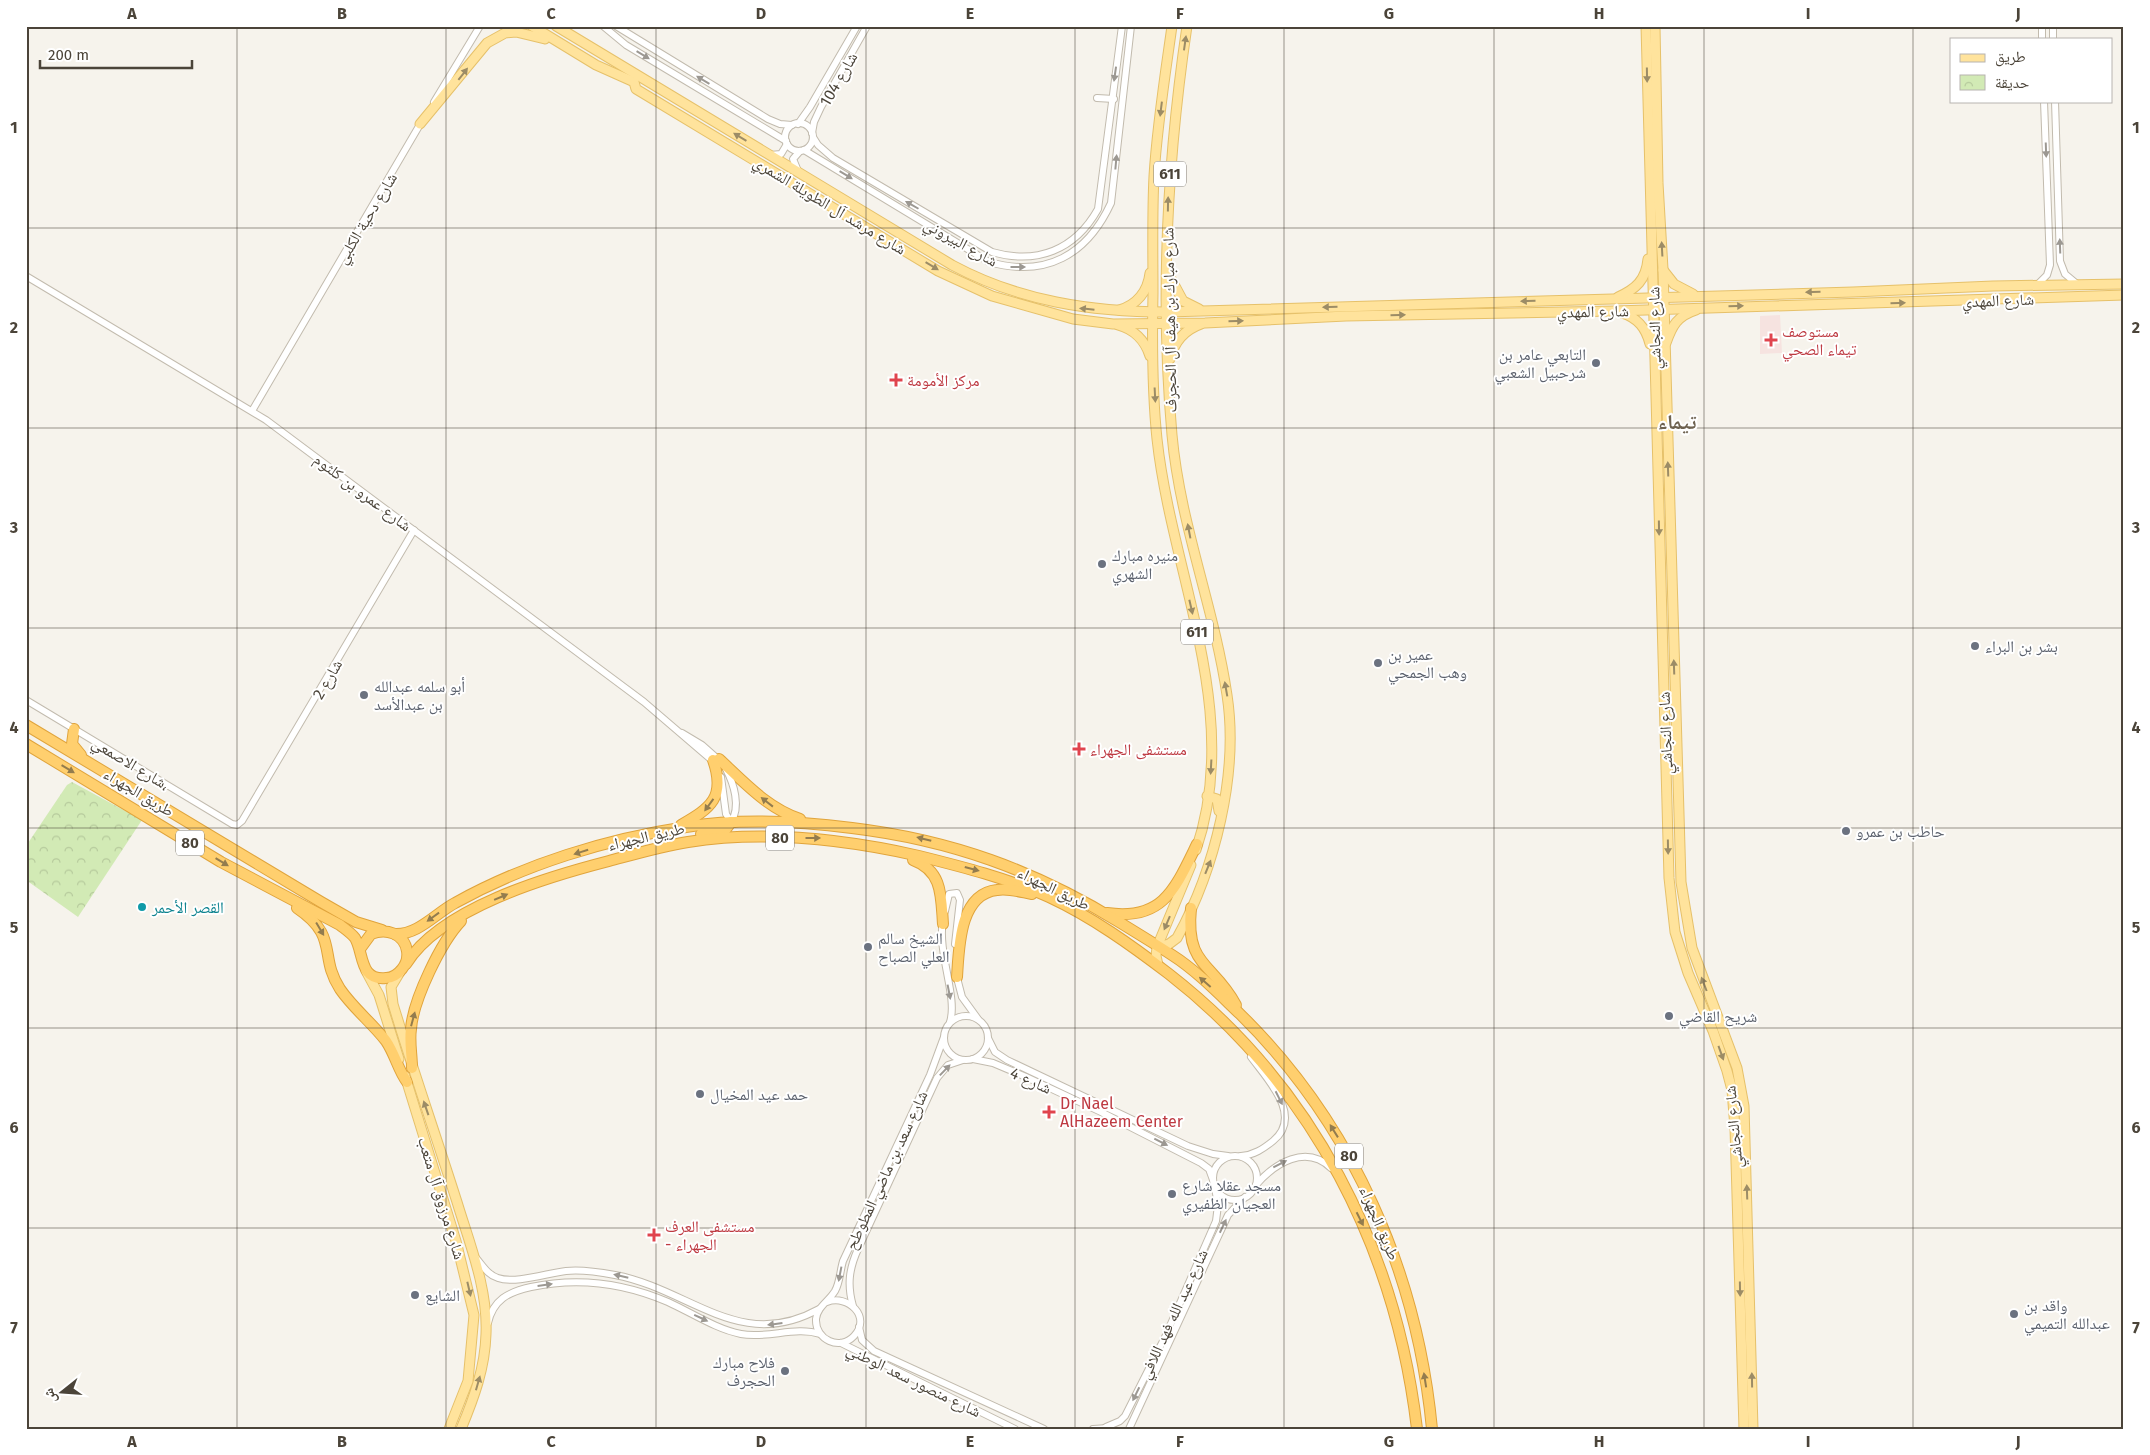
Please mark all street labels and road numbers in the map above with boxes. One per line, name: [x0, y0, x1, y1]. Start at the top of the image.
street label: شارع 104: [815, 49, 862, 110]
street label: شارع مرشد آل الطويلة الشمري: [748, 152, 910, 261]
road number: 611: [1154, 162, 1186, 186]
street label: شارع دحية الكلبي: [332, 169, 404, 269]
street label: شارع البيروني: [919, 214, 1001, 273]
street label: شارع مبارك بن هيف آل الحجرف: [1158, 227, 1182, 413]
street label: شارع النجاشي: [1644, 286, 1668, 370]
street label: شارع المهدي: [1962, 290, 2034, 314]
street label: شارع المهدي: [1557, 301, 1629, 325]
street label: شارع عمرو بن كلثوم: [310, 450, 415, 536]
road number: 611: [1181, 620, 1213, 644]
street label: شارع 2: [309, 656, 347, 703]
street label: شارع النجاشي: [1655, 691, 1680, 775]
street label: شارع الاصمعي،: [87, 733, 173, 797]
street label: طريق الجهراء: [100, 764, 177, 822]
street label: طريق الجهراء: [606, 818, 687, 856]
road number: 80: [766, 826, 794, 850]
road number: 80: [176, 830, 204, 856]
street label: طريق الجهراء: [1014, 863, 1093, 915]
street label: شارع 4: [1007, 1063, 1054, 1099]
street label: شارع النجاشي: [1720, 1085, 1750, 1169]
street label: شارع سعد بن ماضي المطوطح: [841, 1088, 934, 1254]
street label: شارع مرزوق آل متعب: [413, 1135, 469, 1262]
road number: 80: [1335, 1144, 1363, 1168]
street label: طريق الجهراء: [1355, 1183, 1404, 1263]
street label: شارع عبد الله فهد اللافي: [1135, 1246, 1215, 1383]
street label: شارع منصور سعد الوطني: [842, 1340, 984, 1424]

